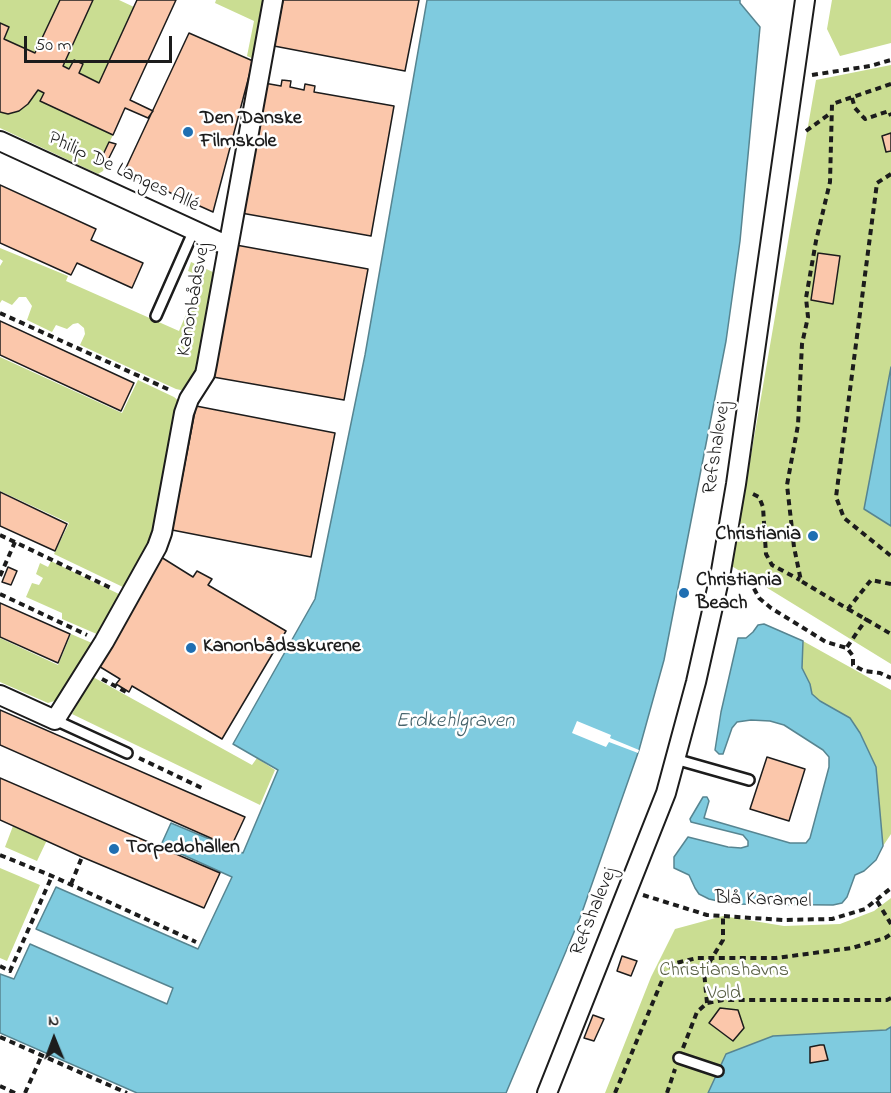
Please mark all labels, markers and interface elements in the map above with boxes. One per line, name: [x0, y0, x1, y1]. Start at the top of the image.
scale bar: [27, 24, 176, 62]
text: 50 m: [35, 33, 72, 59]
place label: Den Danske Filmskole: [200, 108, 302, 155]
marker: Den Danske Filmskole: [181, 125, 195, 139]
street label: Philip De Langes Allé: [44, 127, 202, 219]
street label: Kanonbådsvej: [173, 241, 217, 359]
street label: Refshalevej: [699, 400, 737, 496]
place label: Christiania: [715, 524, 801, 548]
marker: Christiania: [806, 529, 820, 543]
place label: Christiania Beach: [696, 570, 782, 617]
marker: Christiania Beach: [677, 586, 691, 600]
place label: Kanonbådsskurene: [203, 636, 361, 660]
marker: Kanonbådsskurene: [184, 641, 198, 655]
water label: Erdkehlgraven: [396, 710, 514, 736]
place label: Torpedohallen: [126, 837, 240, 861]
marker: Torpedohallen: [107, 842, 121, 856]
street label: Refshalevej: [566, 864, 624, 960]
street label: Blå Karamel: [714, 887, 812, 915]
park label: Christianshavns Vold: [659, 960, 789, 1007]
north arrow: [24, 1009, 84, 1069]
text: N: [48, 1009, 59, 1033]

